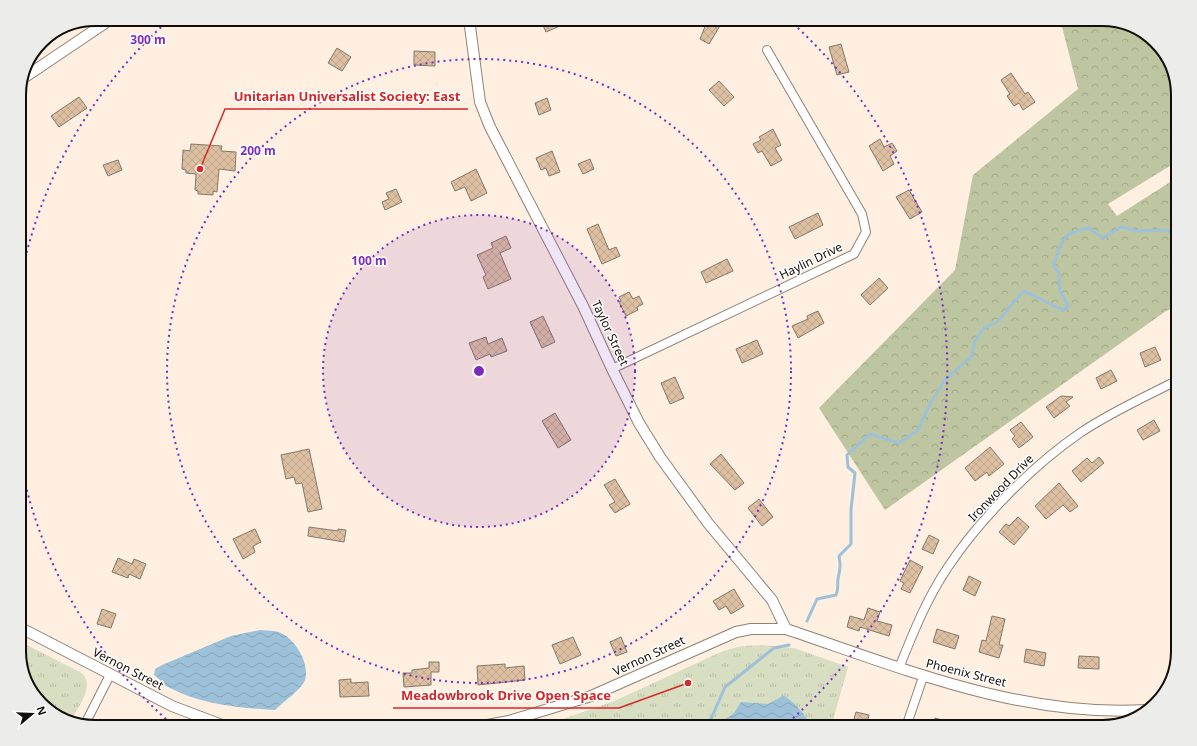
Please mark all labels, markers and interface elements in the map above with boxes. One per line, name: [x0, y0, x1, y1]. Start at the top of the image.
text: 300 m: [130, 31, 166, 48]
callout: Unitarian Universalist Society: East: [225, 84, 468, 109]
text: Unitarian Universalist Society: East: [234, 87, 461, 105]
text: 200 m: [240, 142, 276, 159]
street label: Haylin Drive: [776, 238, 845, 283]
text: 100 m: [351, 252, 387, 269]
street label: Taylor Street: [588, 297, 633, 369]
centre of rings: [472, 364, 486, 378]
street label: Ironwood Drive: [964, 450, 1037, 525]
street label: Vernon Street: [610, 631, 688, 680]
street label: Vernon Street: [90, 643, 167, 694]
street label: Phoenix Street: [924, 654, 1009, 691]
callout: Meadowbrook Drive Open Space: [393, 683, 619, 708]
text: Meadowbrook Drive Open Space: [401, 686, 611, 704]
north arrow: [12, 694, 52, 734]
text: N: [33, 704, 50, 717]

